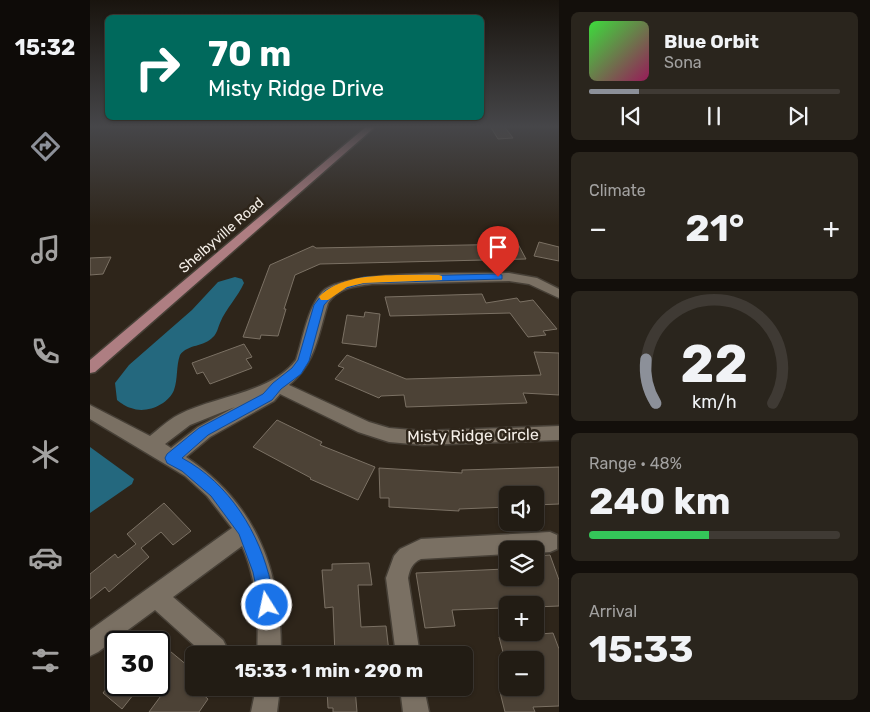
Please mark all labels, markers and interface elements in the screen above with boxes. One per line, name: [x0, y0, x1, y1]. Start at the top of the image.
text: Blue Orbit: [664, 30, 759, 53]
text: 70 m: [208, 33, 291, 75]
text: 15:32: [15, 34, 75, 61]
icon: right: [125, 35, 190, 100]
text: Sona: [664, 53, 702, 72]
text: Misty Ridge Drive: [208, 75, 384, 102]
icon: previous: [617, 102, 645, 130]
icon: pause: [700, 102, 728, 130]
icon: next: [784, 102, 812, 130]
icon: directions: [28, 129, 63, 164]
text: Climate: [589, 181, 646, 200]
street label: Shelbyville Road: [176, 194, 267, 277]
text: 21°: [685, 205, 744, 251]
text: −: [589, 212, 607, 245]
text: +: [823, 212, 840, 245]
pin: [477, 226, 519, 277]
icon: music: [28, 232, 63, 267]
icon: arrive: [484, 233, 512, 261]
text: 22: [681, 333, 748, 395]
icon: phone: [28, 334, 63, 369]
text: km/h: [692, 391, 737, 412]
street label: Misty Ridge Circle: [407, 425, 539, 446]
icon: climate: [28, 437, 63, 472]
text: Range · 48%: [589, 454, 682, 473]
text: 240 km: [589, 478, 730, 524]
map controls: [499, 486, 544, 696]
button: sound: [499, 486, 544, 531]
icon: car: [28, 540, 63, 575]
button: layers: [499, 541, 544, 586]
position arrow: [240, 578, 292, 630]
button: +: [499, 596, 544, 641]
text: Arrival: [589, 602, 637, 621]
text: 15:33: [589, 626, 694, 672]
speed limit sign: 30: [105, 631, 170, 696]
icon: filters: [28, 643, 63, 678]
button: −: [499, 651, 544, 696]
text: 15:33 · 1 min · 290 m: [235, 659, 423, 682]

